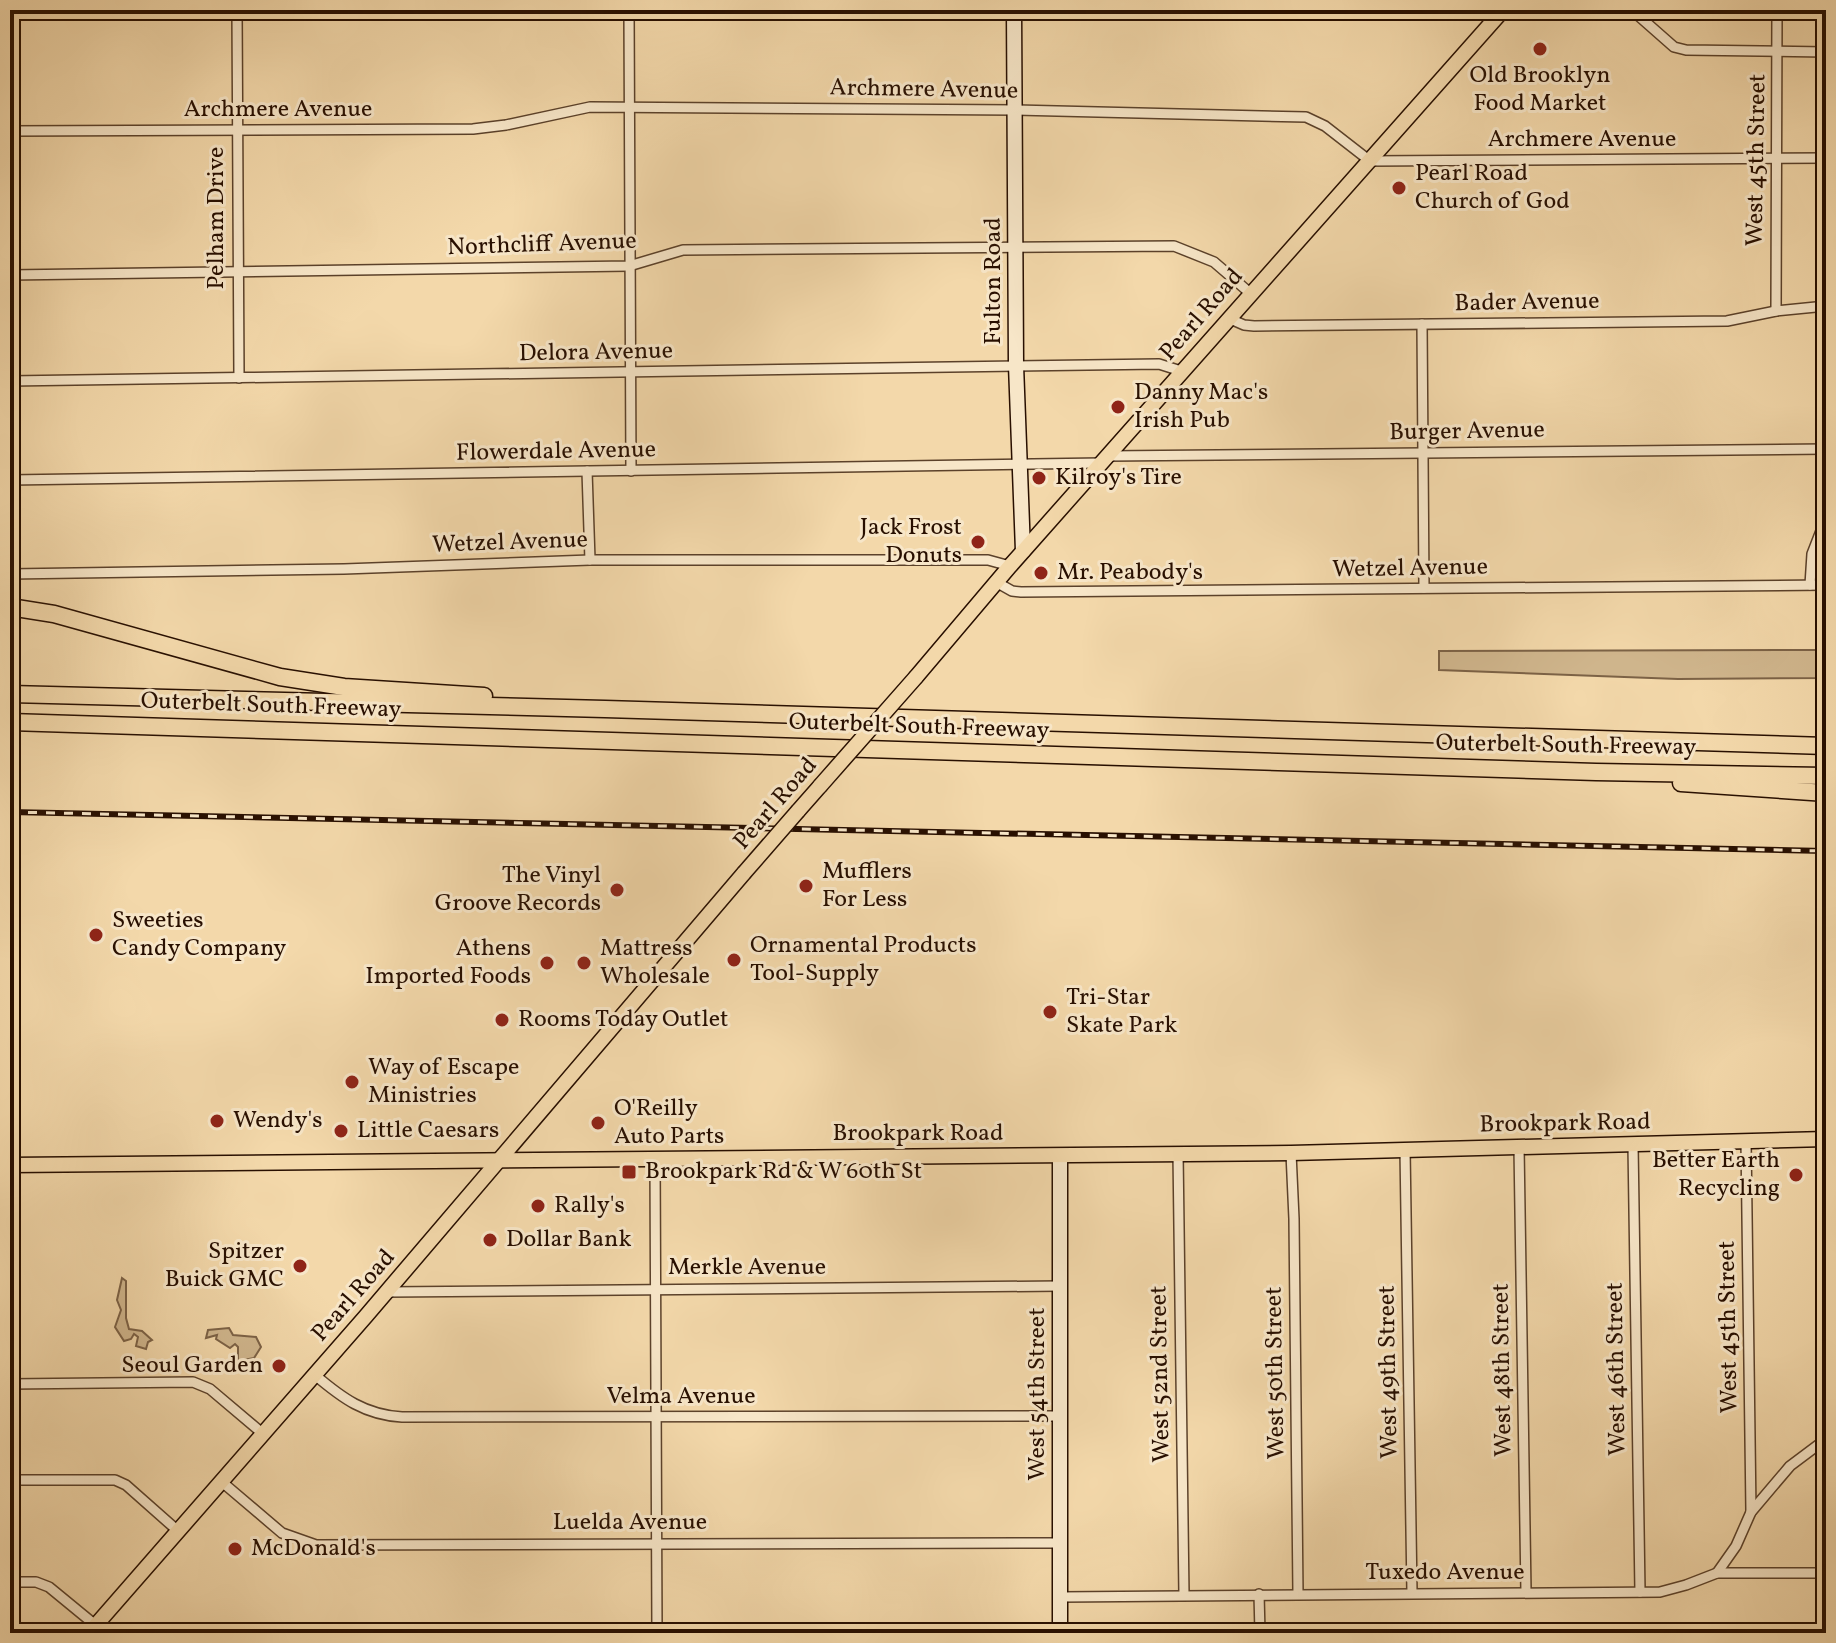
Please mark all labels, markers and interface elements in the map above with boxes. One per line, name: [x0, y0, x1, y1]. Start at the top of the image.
marker: Old Brooklyn Food Market: [1531, 40, 1549, 58]
place label: Old Brooklyn Food Market: [1470, 59, 1610, 121]
street label: Archmere Avenue: [829, 71, 1019, 109]
street label: West 45th Street: [1738, 73, 1776, 247]
street label: Archmere Avenue: [184, 93, 372, 127]
street label: Archmere Avenue: [1488, 123, 1676, 157]
street label: Pelham Drive: [200, 147, 234, 289]
place label: Pearl Road Church of God: [1415, 157, 1570, 219]
marker: Pearl Road Church of God: [1390, 179, 1408, 197]
street label: Fulton Road: [977, 217, 1011, 345]
street label: Northcliff Avenue: [447, 225, 637, 265]
street label: Pearl Road: [1152, 261, 1252, 369]
street label: Bader Avenue: [1454, 285, 1600, 321]
street label: Delora Avenue: [519, 335, 673, 371]
place label: Danny Mac's Irish Pub: [1134, 376, 1268, 438]
marker: Danny Mac's Irish Pub: [1109, 398, 1127, 416]
street label: Burger Avenue: [1389, 414, 1545, 450]
street label: Flowerdale Avenue: [456, 433, 656, 471]
place label: Kilroy's Tire: [1055, 461, 1182, 495]
marker: Kilroy's Tire: [1030, 469, 1048, 487]
place label: Jack Frost Donuts: [860, 511, 962, 573]
street label: Wetzel Avenue: [432, 523, 588, 563]
marker: Jack Frost Donuts: [969, 533, 987, 551]
street label: Wetzel Avenue: [1332, 551, 1488, 587]
place label: Mr. Peabody's: [1057, 556, 1203, 590]
marker: Mr. Peabody's: [1032, 564, 1050, 582]
street label: Outerbelt South Freeway: [140, 684, 402, 728]
street label: Outerbelt South Freeway: [788, 705, 1050, 749]
street label: Outerbelt South Freeway: [1435, 727, 1697, 765]
street label: Pearl Road: [726, 750, 826, 858]
place label: Mufflers For Less: [822, 855, 912, 917]
place label: The Vinyl Groove Records: [435, 859, 601, 921]
marker: Mufflers For Less: [797, 877, 815, 895]
marker: The Vinyl Groove Records: [608, 881, 626, 899]
place label: Sweeties Candy Company: [112, 904, 286, 966]
marker: Sweeties Candy Company: [87, 926, 105, 944]
place label: Ornamental Products Tool-Supply: [750, 929, 976, 991]
place label: Athens Imported Foods: [365, 932, 531, 994]
place label: Mattress Wholesale: [600, 932, 710, 994]
marker: Ornamental Products Tool-Supply: [725, 951, 743, 969]
marker: Athens Imported Foods: [538, 954, 556, 972]
marker: Mattress Wholesale: [575, 954, 593, 972]
place label: Tri-Star Skate Park: [1066, 981, 1177, 1043]
place label: Rooms Today Outlet: [518, 1003, 729, 1037]
marker: Tri-Star Skate Park: [1041, 1003, 1059, 1021]
marker: Rooms Today Outlet: [493, 1011, 511, 1029]
place label: Way of Escape Ministries: [368, 1051, 519, 1113]
marker: Way of Escape Ministries: [343, 1073, 361, 1091]
place label: O'Reilly Auto Parts: [614, 1092, 724, 1154]
place label: Wendy's: [233, 1104, 322, 1138]
street label: Brookpark Road: [1479, 1106, 1651, 1142]
marker: Wendy's: [208, 1112, 226, 1130]
place label: Little Caesars: [357, 1114, 499, 1148]
marker: O'Reilly Auto Parts: [589, 1114, 607, 1132]
street label: Brookpark Road: [832, 1117, 1004, 1151]
marker: Little Caesars: [332, 1122, 350, 1140]
place label: Better Earth Recycling: [1652, 1144, 1780, 1206]
place label: Brookpark Rd & W 60th St: [645, 1155, 922, 1189]
marker: Brookpark Rd & W 60th St: [620, 1163, 638, 1181]
marker: Better Earth Recycling: [1787, 1166, 1805, 1184]
place label: Rally's: [554, 1189, 625, 1223]
marker: Rally's: [529, 1197, 547, 1215]
place label: Dollar Bank: [506, 1223, 632, 1257]
marker: Dollar Bank: [481, 1231, 499, 1249]
place label: Spitzer Buick GMC: [165, 1235, 284, 1297]
street label: West 45th Street: [1710, 1240, 1748, 1414]
street label: Pearl Road: [304, 1242, 404, 1350]
street label: Merkle Avenue: [668, 1251, 826, 1285]
marker: Spitzer Buick GMC: [291, 1257, 309, 1275]
street label: West 46th Street: [1598, 1282, 1636, 1456]
street label: West 48th Street: [1484, 1283, 1522, 1457]
street label: West 52nd Street: [1142, 1285, 1180, 1463]
street label: West 49th Street: [1370, 1285, 1408, 1459]
street label: West 50th Street: [1257, 1286, 1295, 1460]
street label: West 54th Street: [1021, 1307, 1055, 1481]
place label: Seoul Garden: [121, 1349, 263, 1383]
marker: Seoul Garden: [270, 1357, 288, 1375]
street label: Velma Avenue: [606, 1380, 756, 1414]
street label: Luelda Avenue: [553, 1506, 707, 1540]
place label: McDonald's: [251, 1532, 376, 1566]
marker: McDonald's: [226, 1540, 244, 1558]
street label: Tuxedo Avenue: [1365, 1556, 1525, 1590]

